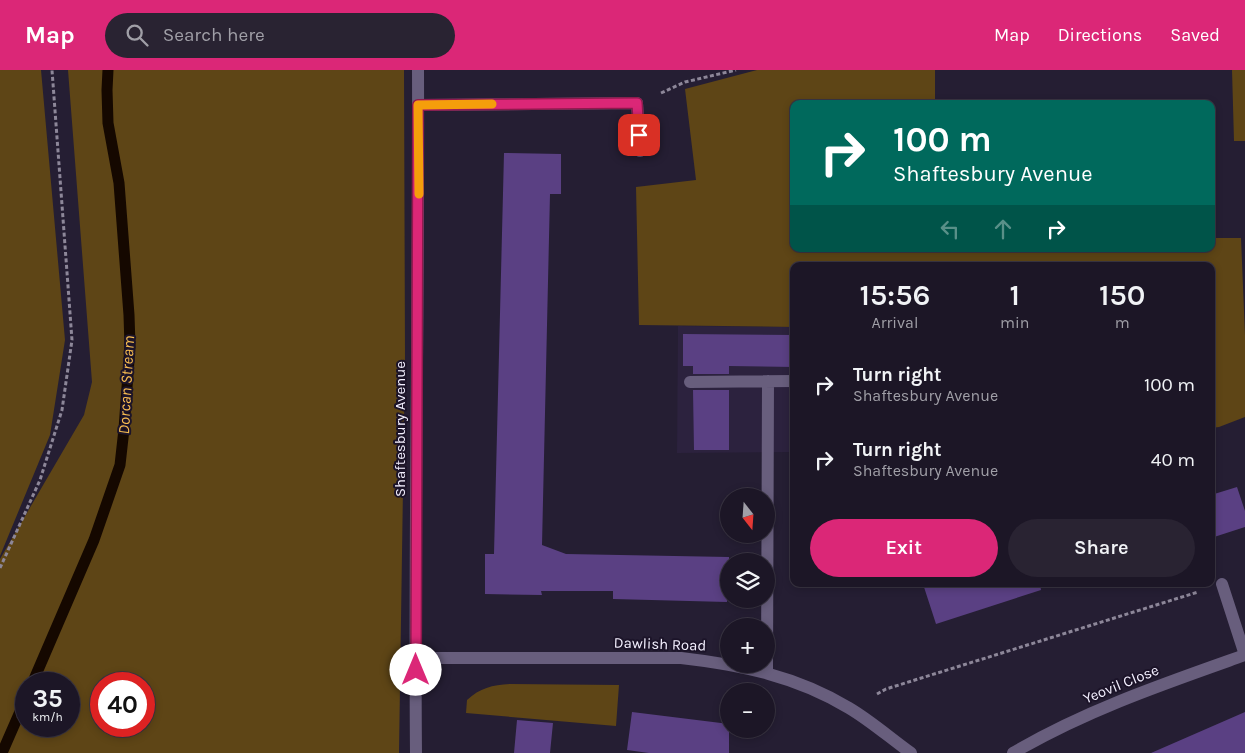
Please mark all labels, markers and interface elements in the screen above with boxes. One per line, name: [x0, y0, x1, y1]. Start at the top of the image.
search box: [105, 13, 455, 58]
text: Map: [25, 21, 75, 49]
icon: search: [123, 21, 151, 49]
text: Search here: [163, 24, 265, 46]
text: Map: [994, 24, 1030, 46]
text: Directions: [1058, 24, 1142, 46]
text: Saved: [1170, 24, 1220, 46]
pin: [618, 114, 660, 156]
text: 100 m: [893, 119, 992, 160]
icon: right: [810, 120, 875, 185]
icon: arrive: [625, 121, 653, 149]
text: Shaftesbury Avenue: [893, 161, 1093, 187]
icon: left: [936, 215, 964, 243]
icon: ahead: [989, 215, 1017, 243]
icon: right: [1042, 215, 1070, 243]
text: 15:56: [860, 277, 930, 313]
text: 1: [1009, 277, 1020, 313]
text: 150: [1099, 277, 1145, 313]
text: Arrival: [872, 313, 918, 332]
text: min: [1000, 313, 1029, 332]
text: m: [1115, 313, 1130, 332]
water label: Dorcan Stream: [114, 335, 138, 435]
street label: Shaftesbury Avenue: [391, 361, 409, 497]
text: Turn right: [853, 364, 942, 386]
icon: right: [810, 371, 838, 399]
text: 100 m: [1144, 374, 1195, 396]
text: Shaftesbury Avenue: [853, 386, 998, 405]
text: Turn right: [853, 439, 942, 461]
icon: right: [810, 446, 838, 474]
text: 40 m: [1151, 449, 1195, 471]
text: Shaftesbury Avenue: [853, 461, 998, 480]
north arrow: [720, 488, 775, 542]
map controls: [720, 488, 775, 738]
button: Exit: [810, 519, 998, 577]
button: Share: [1008, 519, 1195, 577]
button: layers: [720, 553, 775, 608]
button: +: [720, 618, 775, 673]
street label: Dawlish Road: [613, 633, 707, 655]
position arrow: [389, 643, 441, 695]
street label: Yeovil Close: [1080, 661, 1162, 707]
speed limit sign: 40: [90, 672, 155, 737]
button: −: [720, 683, 775, 738]
text: 35: [32, 684, 63, 713]
text: km/h: [32, 710, 63, 724]

